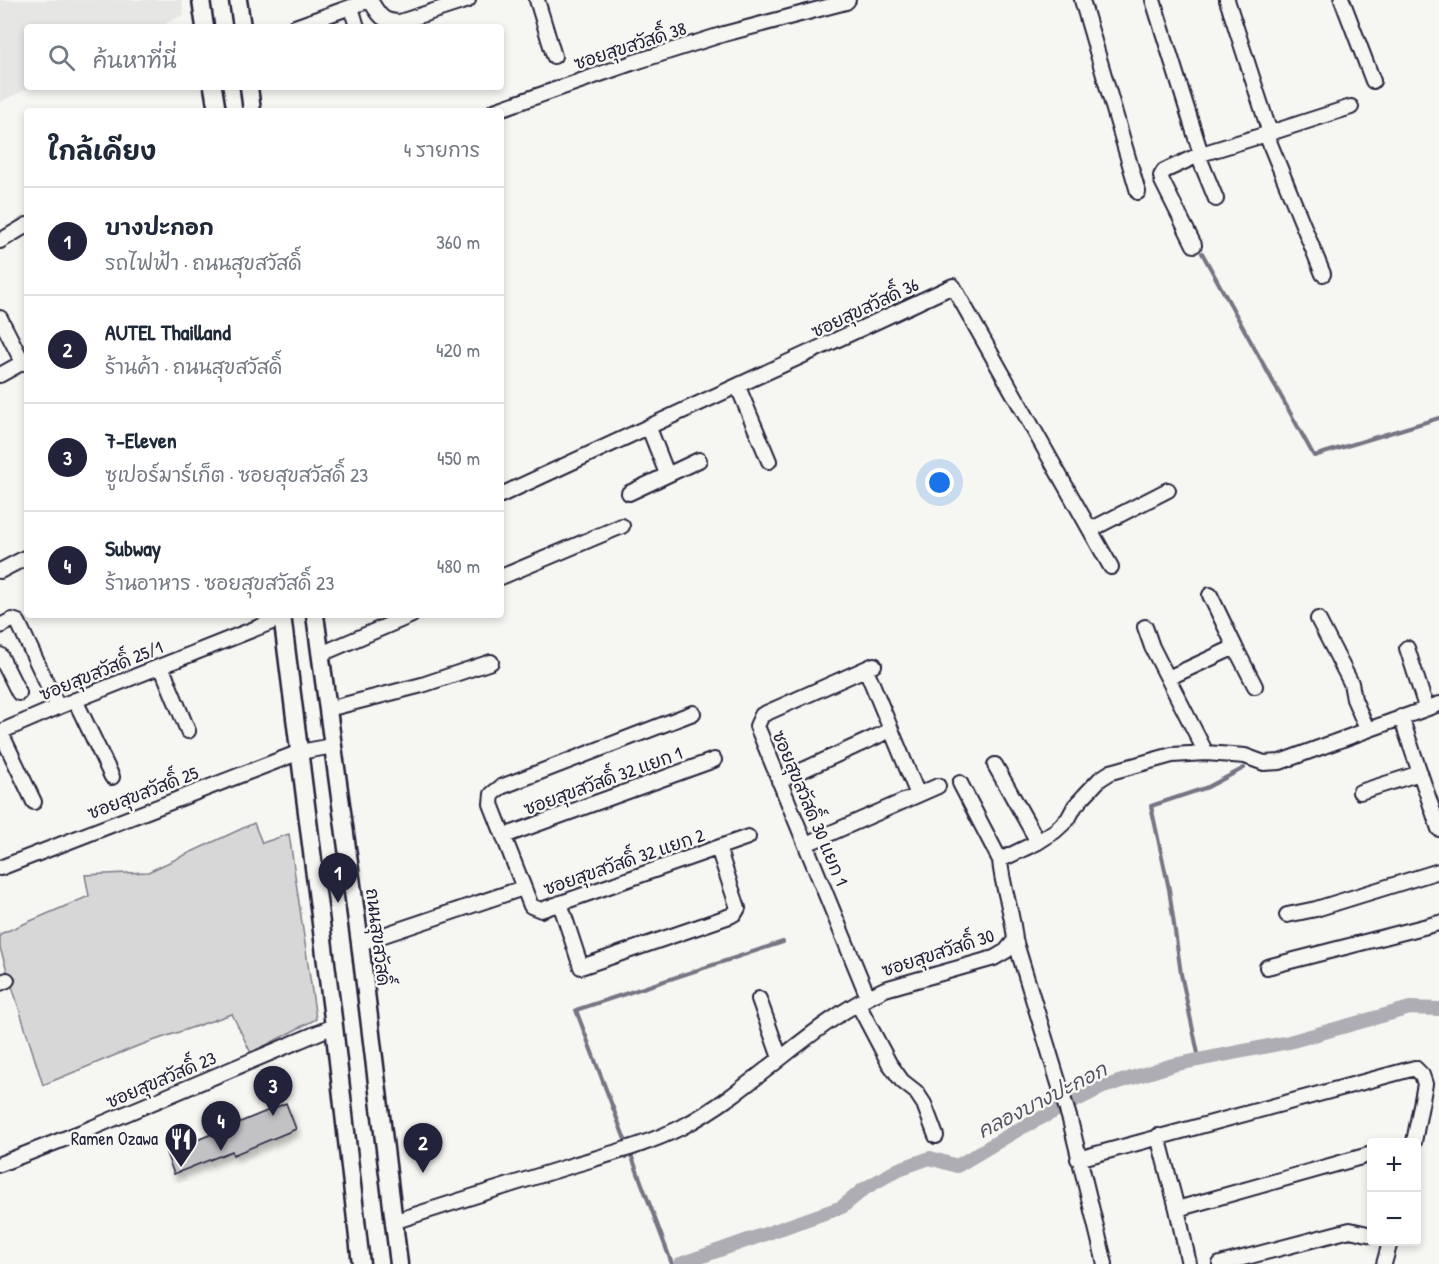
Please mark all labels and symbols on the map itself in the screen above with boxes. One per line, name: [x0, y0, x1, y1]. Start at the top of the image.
street label: ซอยสุขสวัสดิ์ 38: [569, 12, 690, 77]
street label: ซอยสุขสวัสดิ์ 36: [805, 268, 923, 345]
your location: [925, 468, 954, 497]
street label: ซอยสุขสวัสดิ์ 25/1: [34, 630, 167, 709]
street label: ซอยสุขสวัสดิ์ 30 แยก 1: [765, 725, 858, 890]
street label: ซอยสุขสวัสดิ์ 32 แยก 1: [519, 736, 686, 823]
street label: ซอยสุขสวัสดิ์ 25: [82, 756, 203, 827]
street label: ซอยสุขสวัสดิ์ 32 แยก 2: [539, 818, 709, 903]
pin: 1: [318, 854, 358, 903]
street label: ถนนสุขสวัสดิ์: [358, 886, 401, 988]
street label: ซอยสุขสวัสดิ์ 30: [877, 919, 998, 984]
street label: ซอยสุขสวัสดิ์ 23: [100, 1041, 220, 1116]
water label: คลองบางปะกอก: [972, 1055, 1112, 1144]
pin: 3: [254, 1066, 292, 1116]
pin: 4: [202, 1102, 240, 1151]
restaurant icon: Ramen Ozawa: [163, 1121, 199, 1168]
pin: 2: [404, 1124, 442, 1173]
place label: Ramen Ozawa: [71, 1126, 158, 1151]

